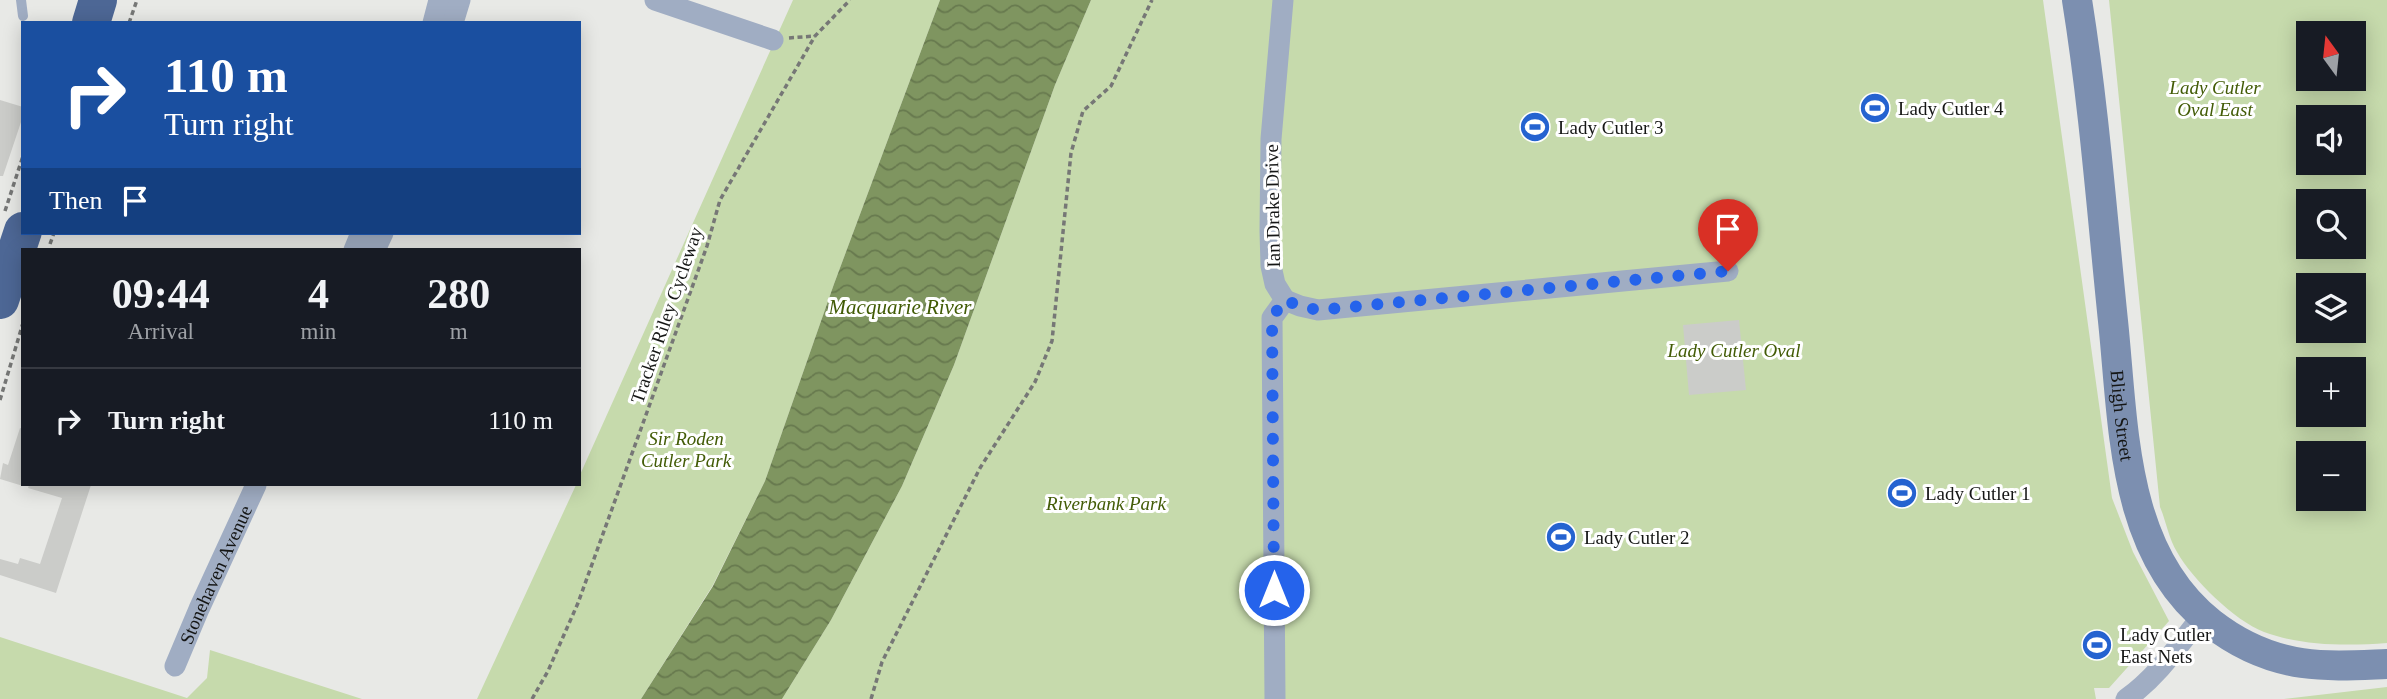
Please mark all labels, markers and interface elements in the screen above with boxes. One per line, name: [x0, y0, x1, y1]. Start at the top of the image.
north arrow: [2296, 21, 2366, 91]
map controls: [2296, 21, 2366, 511]
text: 110 m: [164, 48, 288, 103]
icon: right: [49, 49, 140, 140]
park label: Lady Cutler Oval East: [2168, 77, 2261, 120]
sports icon: Lady Cutler 4: [1858, 91, 1892, 125]
place label: Lady Cutler 4: [1898, 98, 2004, 119]
button: sound: [2296, 105, 2366, 175]
text: Turn right: [164, 106, 294, 142]
sports icon: Lady Cutler 3: [1518, 110, 1552, 144]
place label: Lady Cutler 3: [1558, 117, 1664, 138]
street label: Ian Drake Drive: [1261, 144, 1284, 268]
icon: arrive: [116, 182, 154, 220]
text: Then: [49, 186, 102, 215]
button: search: [2296, 189, 2366, 259]
pin: [1698, 199, 1758, 271]
icon: arrive: [1709, 210, 1747, 248]
street label: Tracker Riley Cycleway: [626, 224, 707, 406]
text: 09:44: [112, 271, 210, 317]
text: 4: [308, 271, 329, 317]
text: 280: [427, 271, 490, 317]
button: layers: [2296, 273, 2366, 343]
water label: Macquarie River: [828, 295, 972, 319]
text: Arrival: [128, 319, 194, 344]
text: min: [301, 319, 336, 344]
text: m: [450, 319, 468, 344]
park label: Lady Cutler Oval: [1667, 340, 1801, 361]
button: +: [2296, 357, 2366, 427]
street label: Bligh Street: [2106, 369, 2138, 463]
icon: right: [49, 402, 87, 440]
text: Turn right: [108, 406, 225, 435]
text: 110 m: [488, 406, 553, 435]
park label: Sir Roden Cutler Park: [641, 428, 732, 471]
button: −: [2296, 441, 2366, 511]
sports icon: Lady Cutler 1: [1885, 476, 1919, 510]
place label: Lady Cutler 1: [1925, 483, 2031, 504]
park label: Riverbank Park: [1045, 493, 1166, 514]
street label: Stonehaven Avenue: [175, 502, 256, 647]
sports icon: Lady Cutler 2: [1544, 520, 1578, 554]
place label: Lady Cutler 2: [1584, 527, 1690, 548]
position arrow: [1237, 553, 1311, 627]
place label: Lady Cutler East Nets: [2120, 624, 2212, 667]
sports icon: Lady Cutler East Nets: [2080, 628, 2114, 662]

